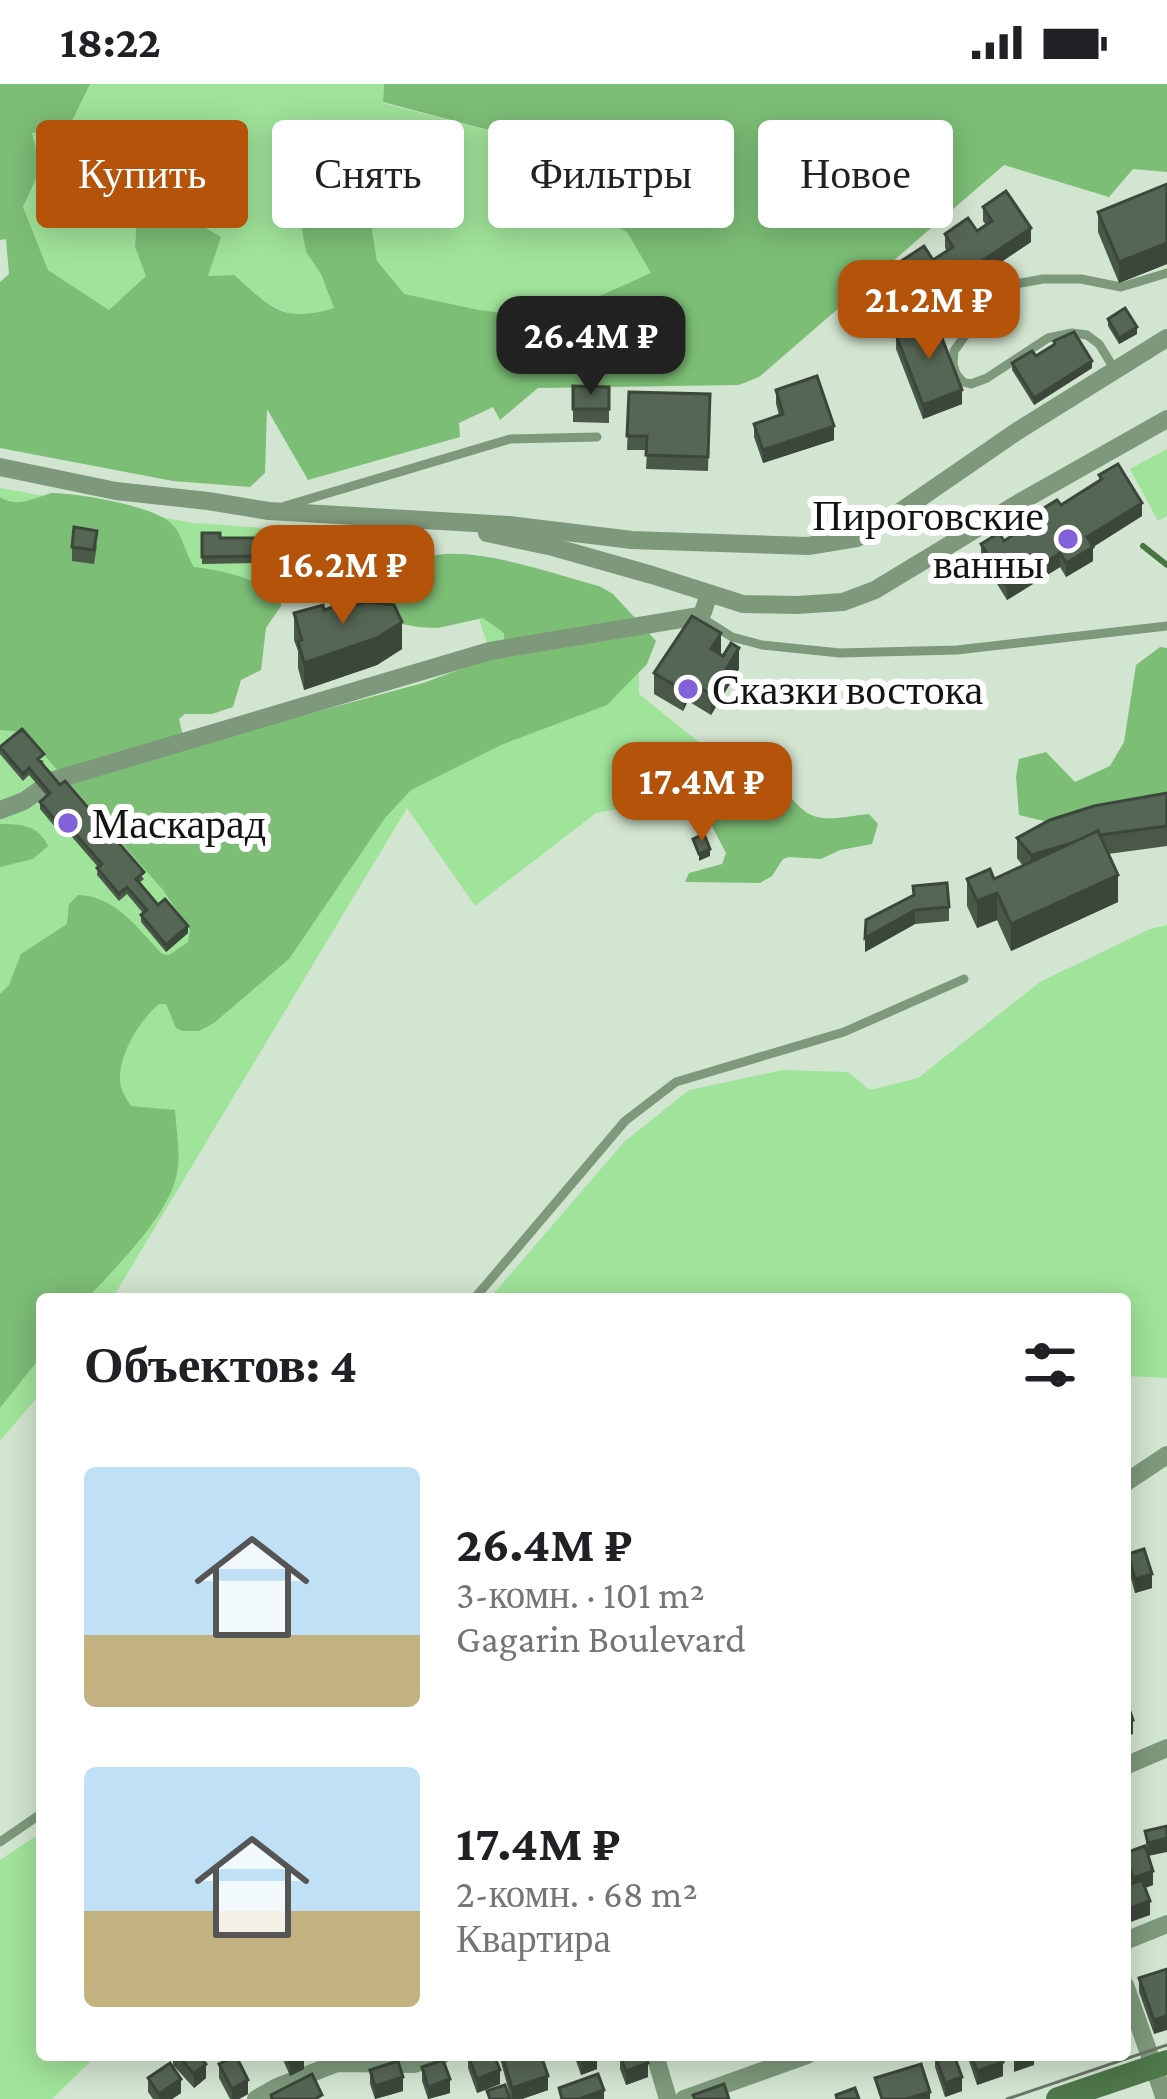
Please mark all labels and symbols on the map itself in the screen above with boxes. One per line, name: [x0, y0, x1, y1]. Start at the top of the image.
pin: 21.2M ₽: [818, 260, 1040, 362]
pin: 26.4M ₽: [480, 296, 702, 398]
place label: Пироговские ванны: [812, 492, 1044, 587]
pin: 16.2M ₽: [232, 525, 454, 627]
marker: Пироговские ванны: [1055, 526, 1081, 552]
place label: Сказки востока: [712, 666, 984, 713]
marker: Сказки востока: [675, 676, 701, 702]
pin: 17.4M ₽: [591, 742, 813, 844]
place label: Маскарад: [92, 800, 266, 847]
marker: Маскарад: [55, 810, 81, 836]

